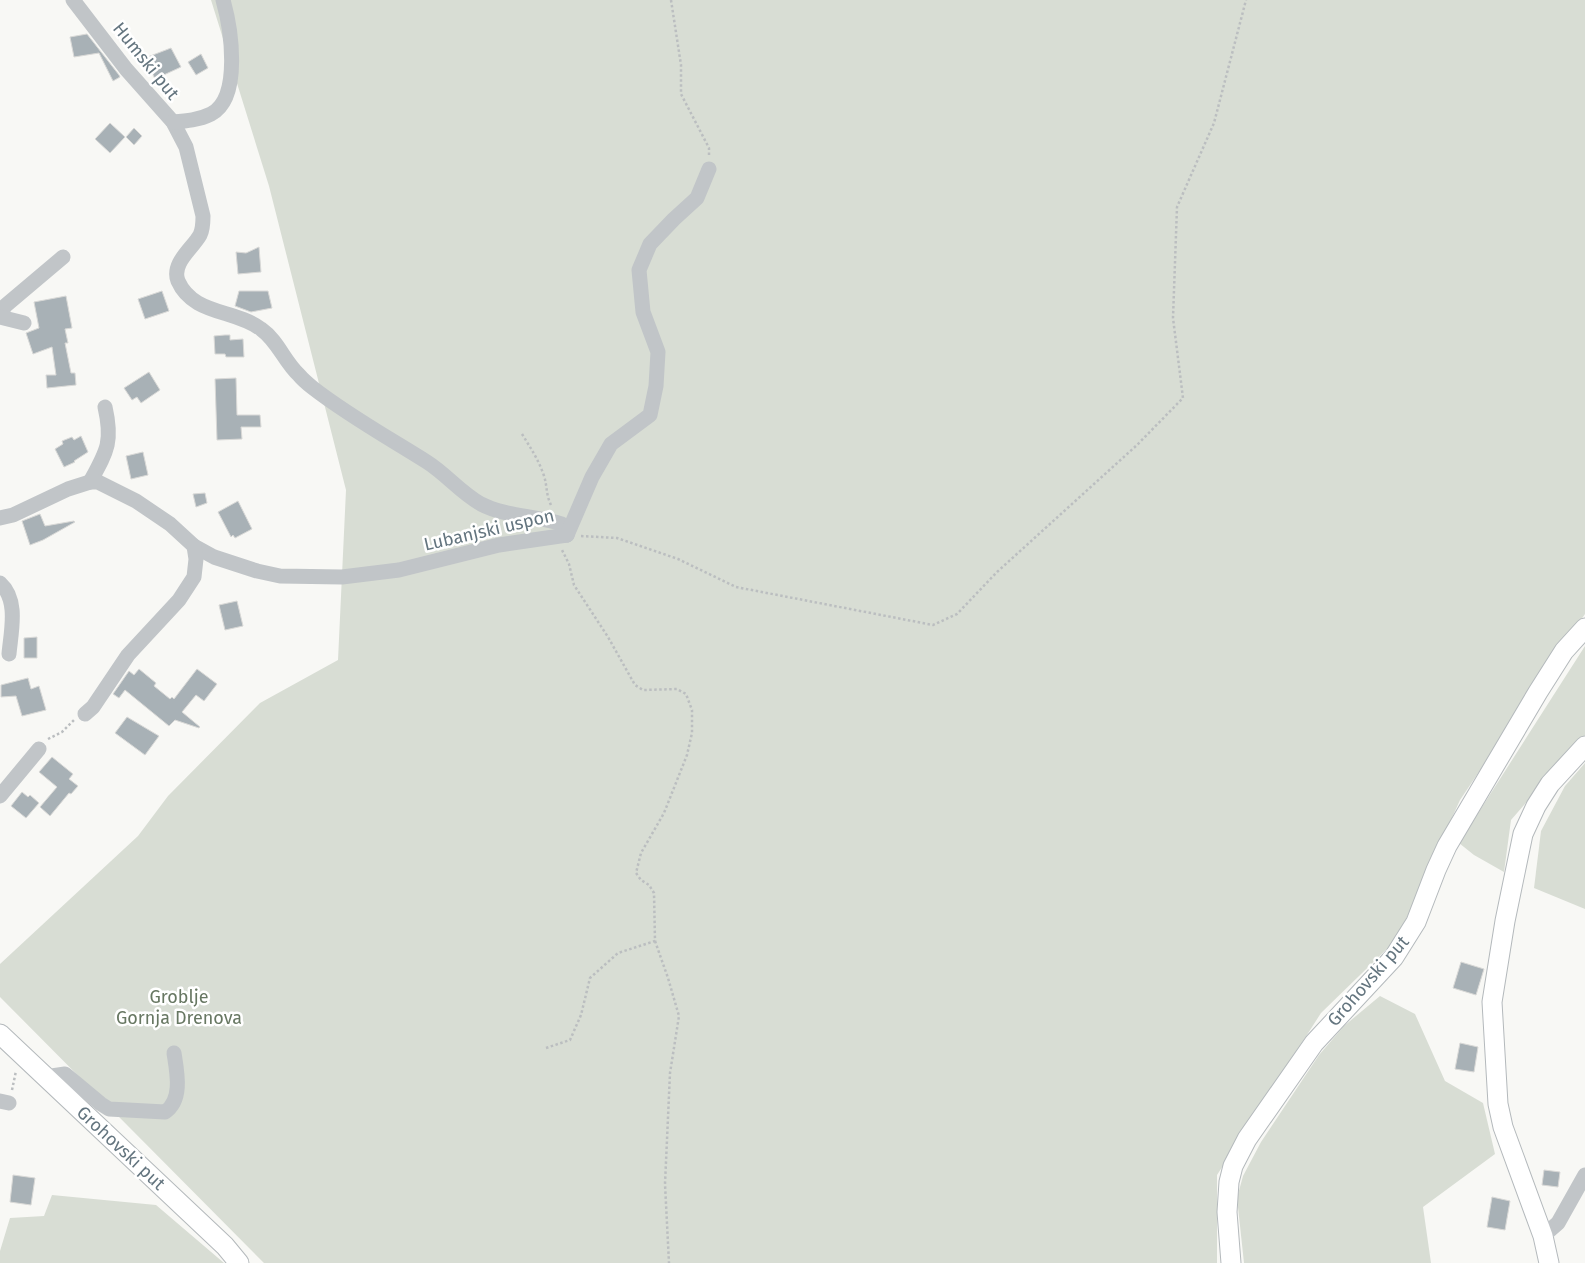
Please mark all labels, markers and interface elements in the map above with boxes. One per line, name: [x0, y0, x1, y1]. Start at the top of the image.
street label: Humski put: [108, 18, 184, 105]
street label: Lubanjski uspon: [422, 504, 556, 556]
street label: Grohovski put: [1323, 931, 1414, 1031]
park label: Groblje Gornja Drenova: [116, 986, 242, 1029]
street label: Grohovski put: [72, 1101, 170, 1195]

